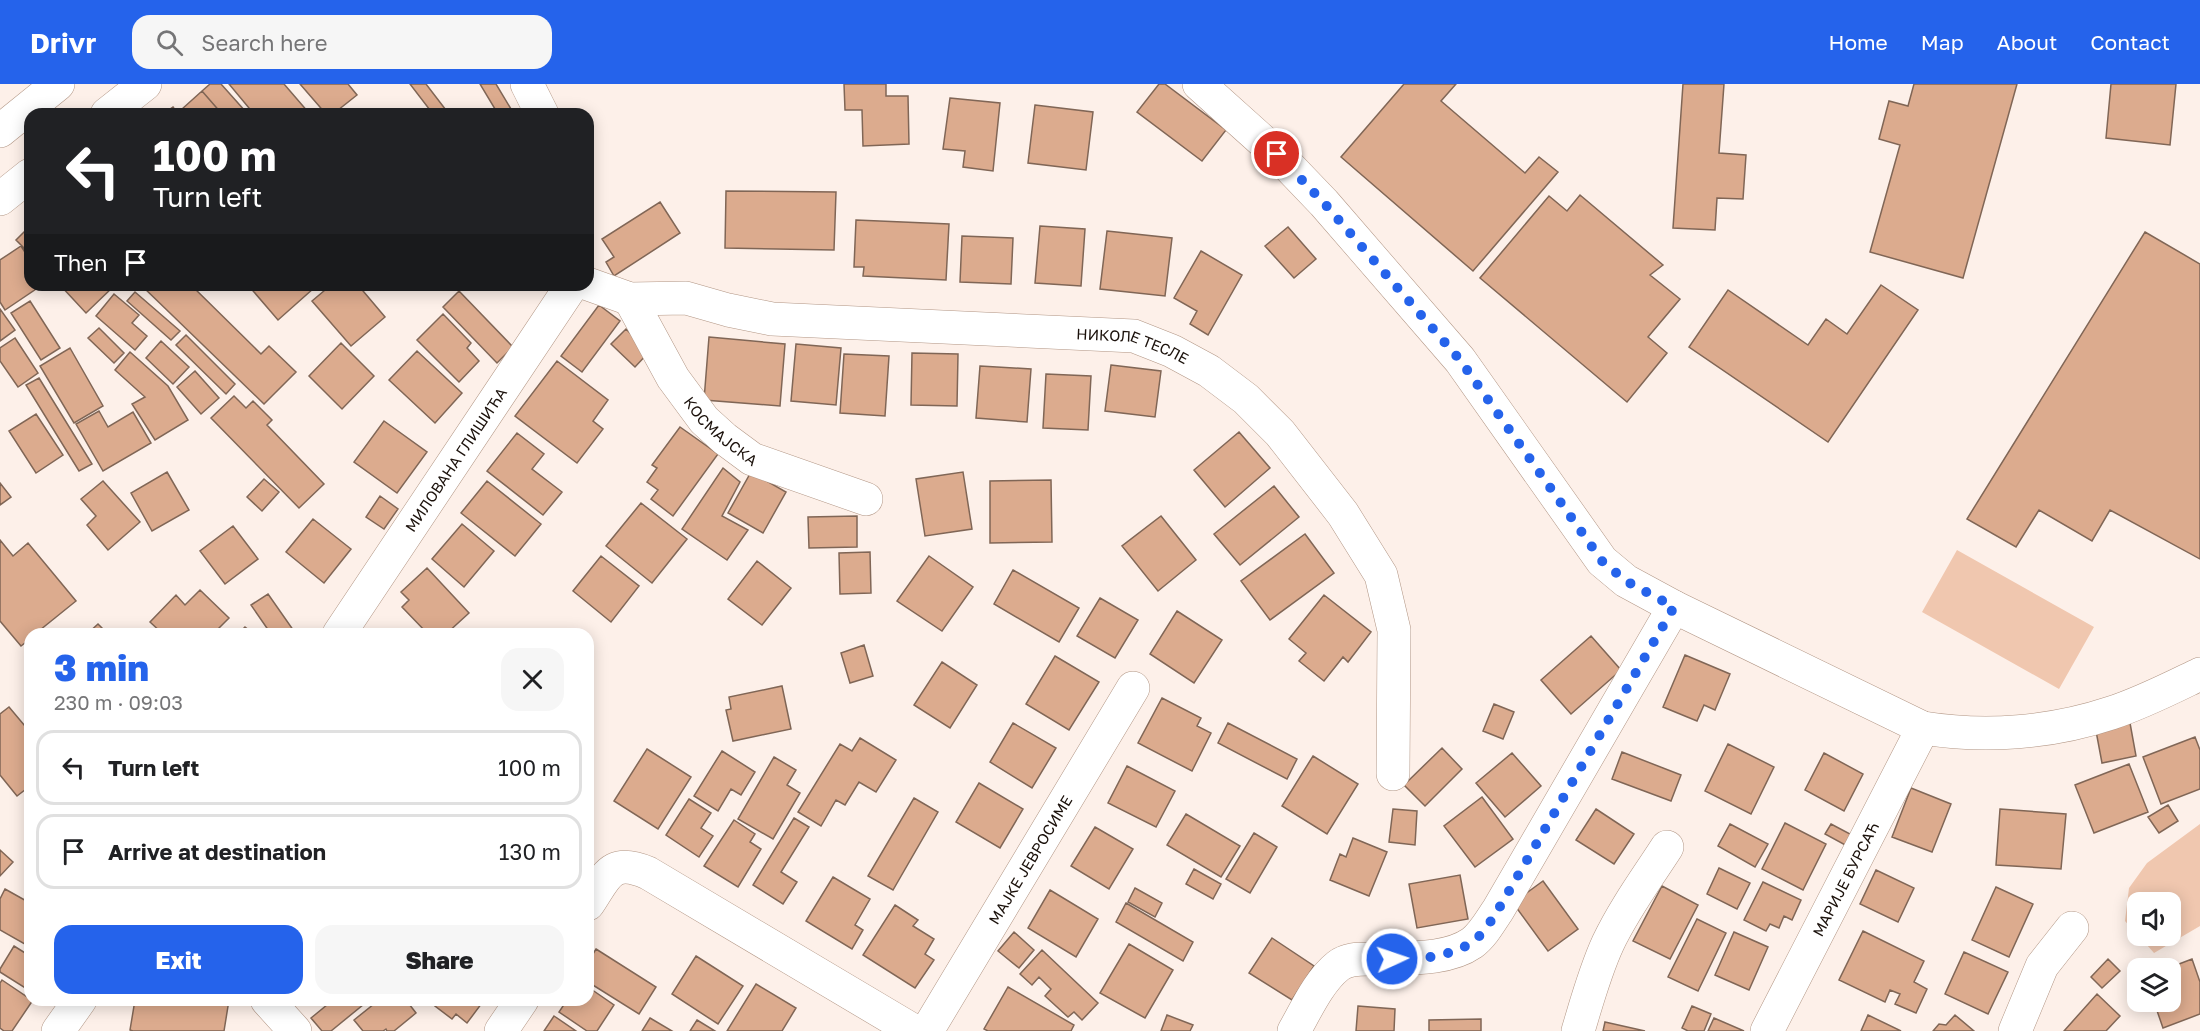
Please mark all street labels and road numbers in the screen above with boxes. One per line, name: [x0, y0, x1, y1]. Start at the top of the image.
street label: НИКОЛЕ ТЕСЛЕ: [1076, 324, 1192, 367]
street label: МИЛОВАНА ГЛИШИЋА: [401, 384, 510, 535]
street label: КОСМАЈСКА: [681, 393, 761, 469]
street label: МАЈКЕ ЈЕВРОСИМЕ: [984, 792, 1076, 927]
street label: МАРИЈЕ БУРСАЋ: [1808, 819, 1882, 939]

